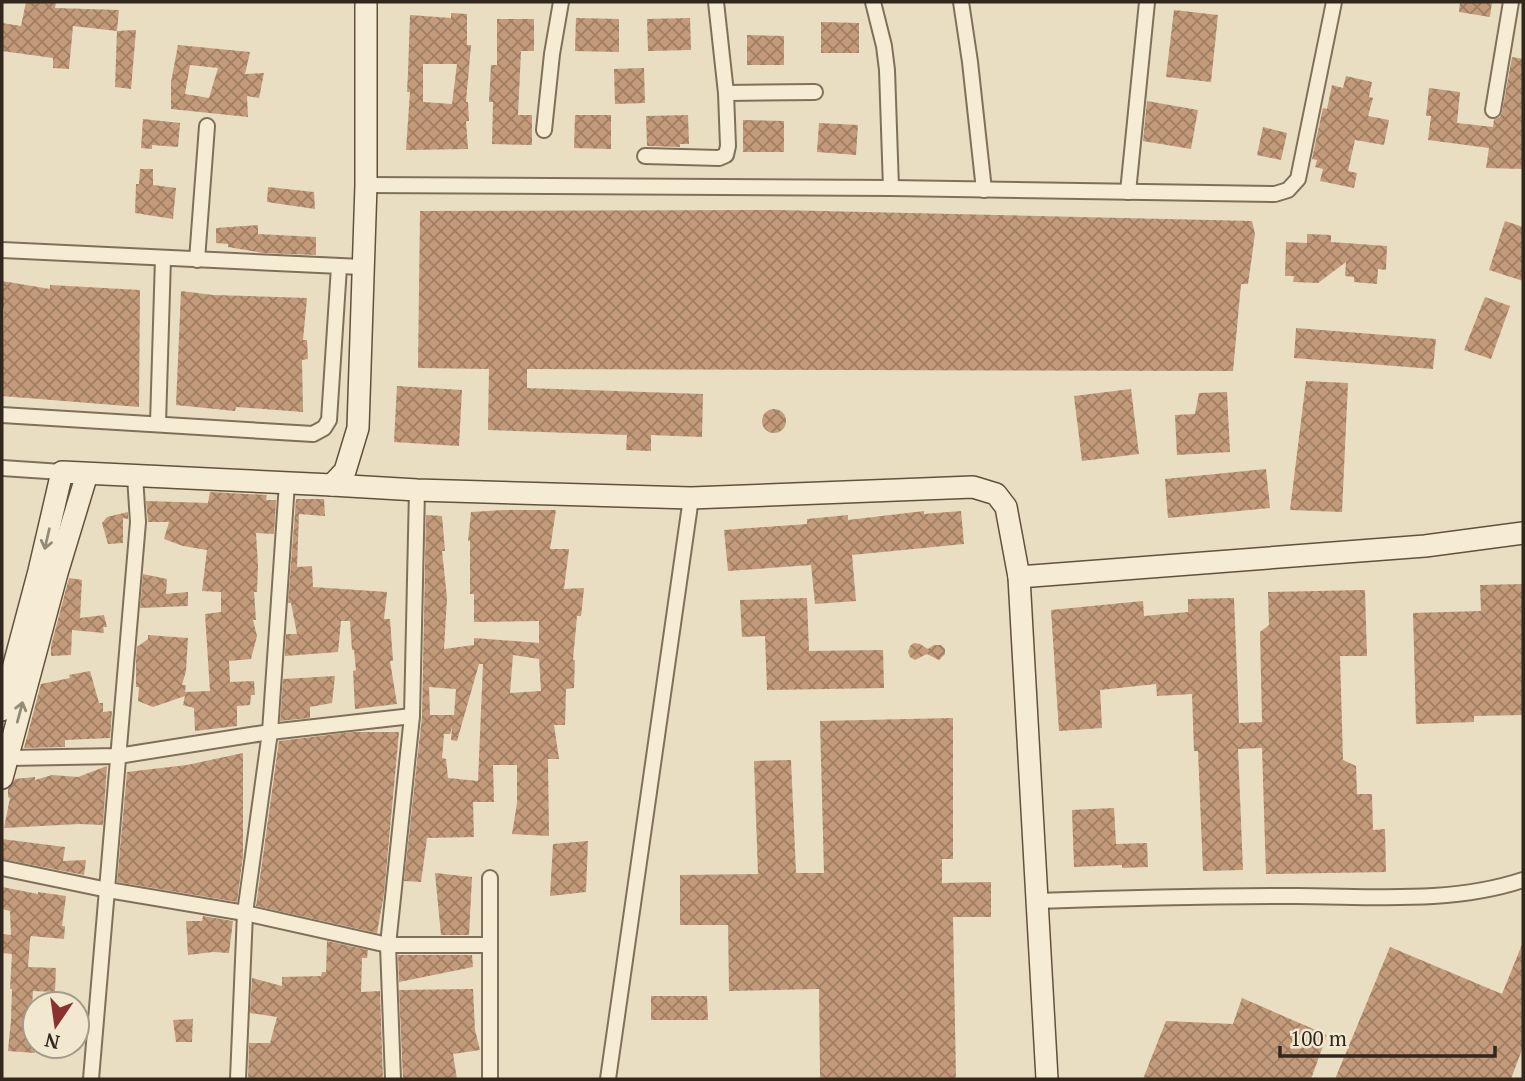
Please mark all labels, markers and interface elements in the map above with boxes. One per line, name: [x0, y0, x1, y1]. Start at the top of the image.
one-way arrow: [40, 527, 53, 550]
one-way arrow: [14, 701, 27, 724]
north arrow: [21, 990, 91, 1060]
scale bar: [1280, 1014, 1495, 1058]
text: 100 m: [1290, 1024, 1347, 1052]
text: N: [42, 1028, 62, 1056]

